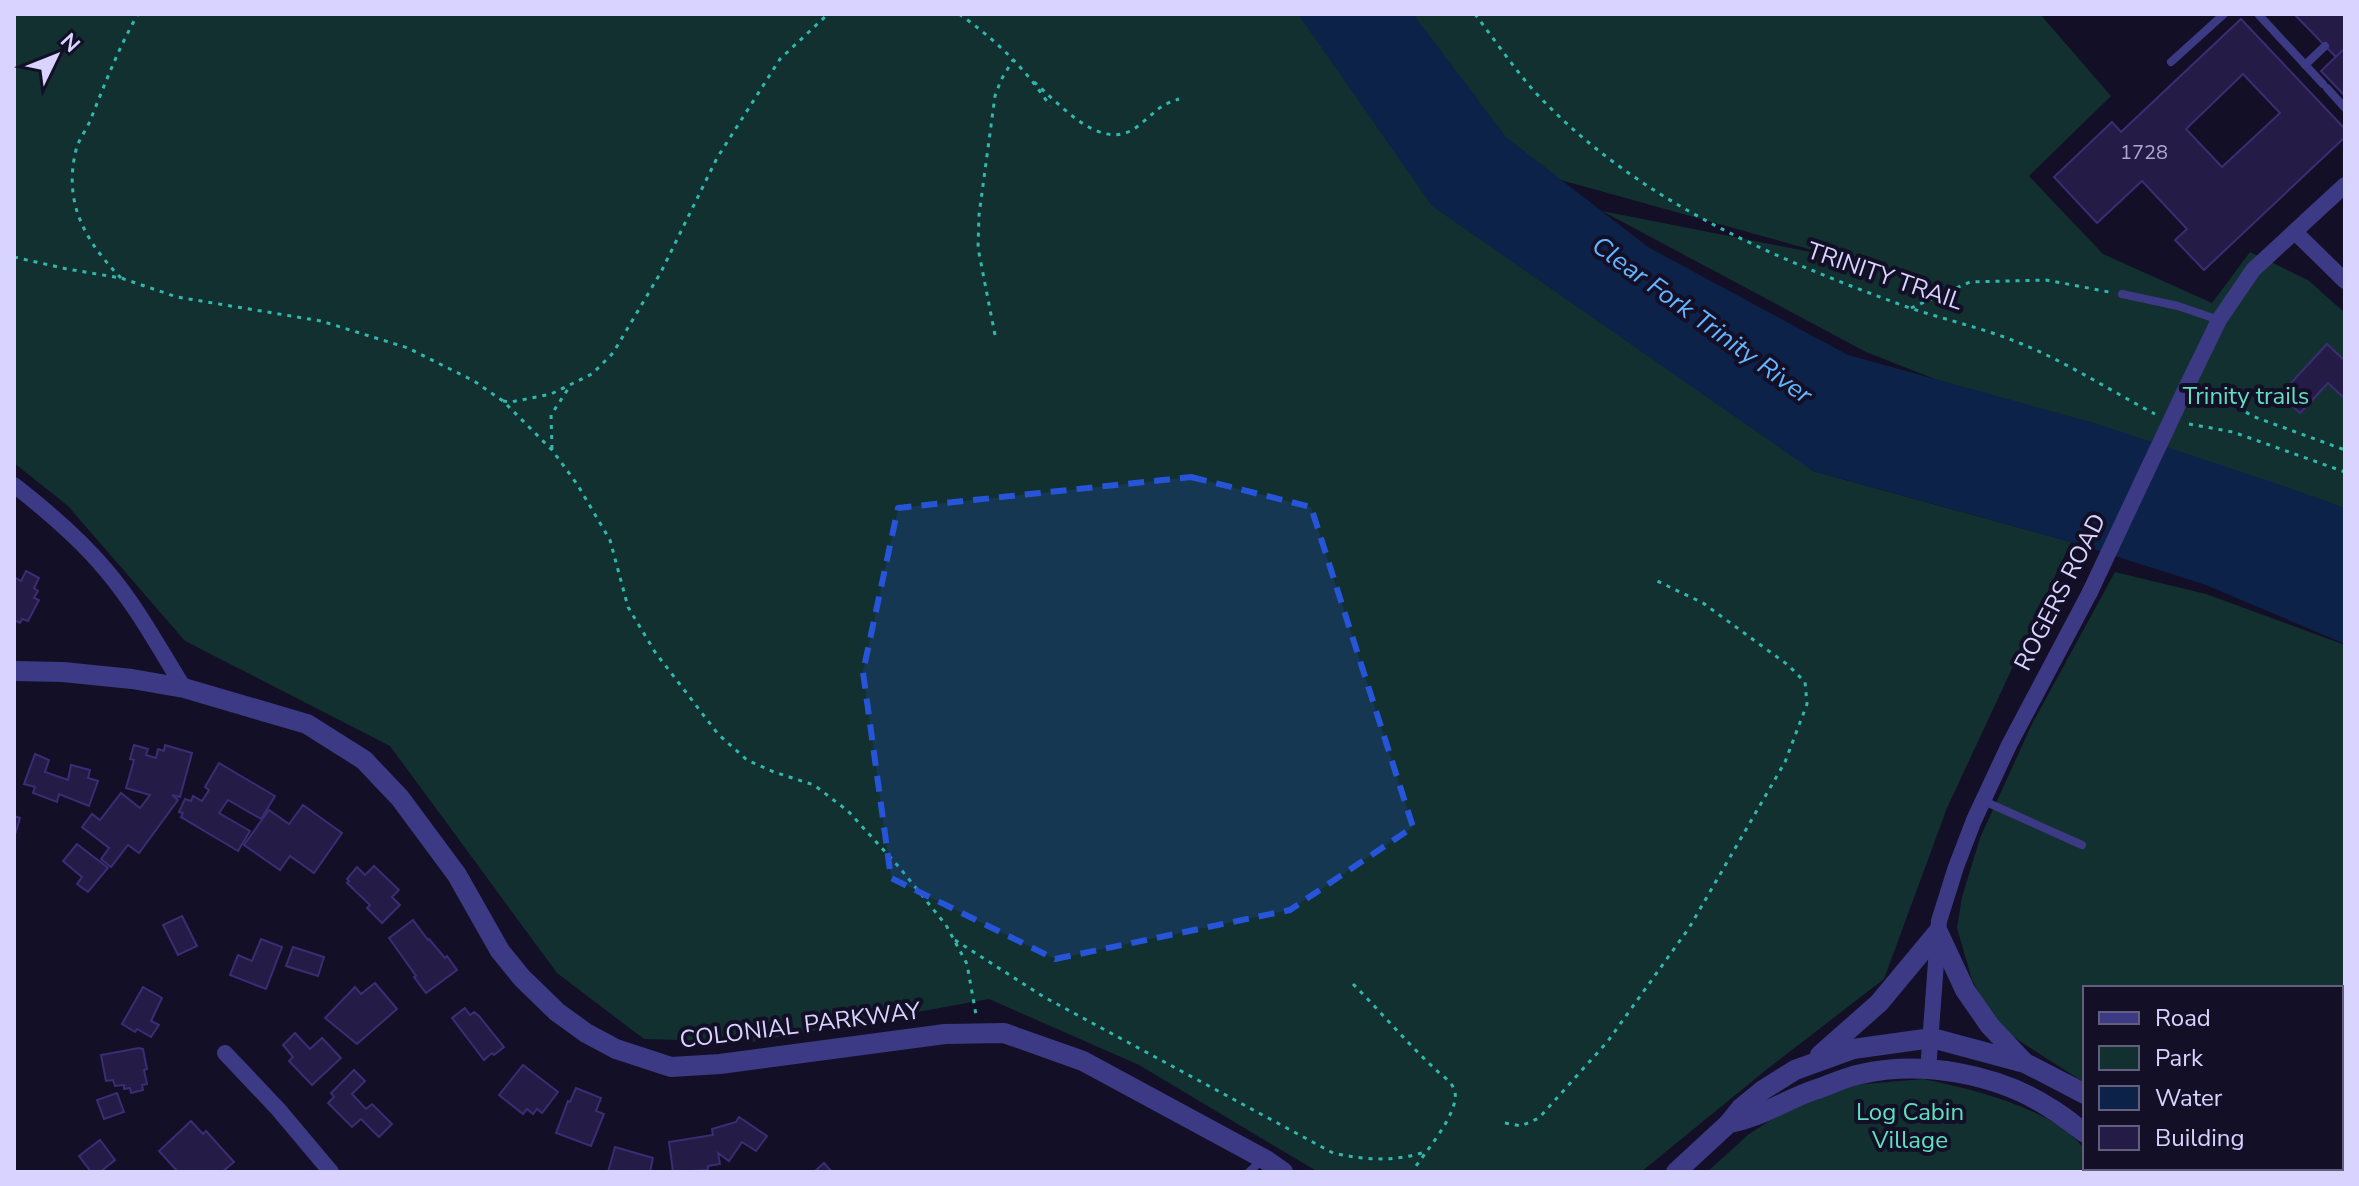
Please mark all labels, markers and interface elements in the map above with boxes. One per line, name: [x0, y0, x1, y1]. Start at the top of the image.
north arrow: [16, 16, 96, 96]
text: N: [53, 27, 86, 59]
house number: 1728: [2120, 139, 2168, 166]
water label: Clear Fork Trinity River: [1585, 228, 1820, 412]
street label: TRINITY TRAIL: [1803, 234, 1967, 318]
park label: Trinity trails: [2183, 380, 2309, 412]
street label: ROGERS ROAD: [2007, 508, 2113, 676]
legend: [2083, 986, 2343, 1170]
street label: COLONIAL PARKWAY: [678, 994, 923, 1056]
text: Road: [2155, 1002, 2211, 1034]
text: Park: [2155, 1042, 2204, 1074]
text: Water: [2155, 1082, 2223, 1114]
park label: Log Cabin Village: [1856, 1096, 1964, 1156]
text: Building: [2155, 1122, 2245, 1154]

